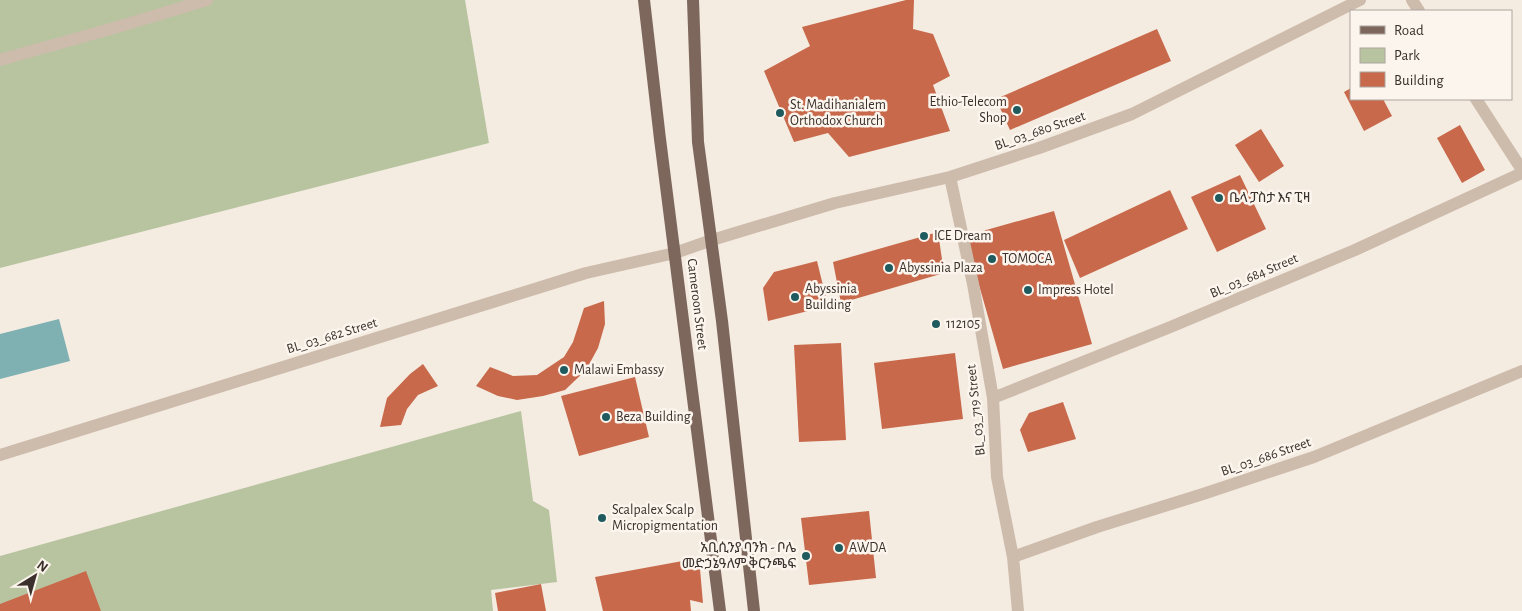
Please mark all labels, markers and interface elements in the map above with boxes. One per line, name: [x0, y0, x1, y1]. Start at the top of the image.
legend: [1350, 10, 1512, 100]
text: Road: [1394, 23, 1424, 38]
text: Park: [1394, 48, 1420, 63]
text: Building: [1394, 73, 1444, 88]
place label: Ethio-Telecom Shop: [930, 95, 1007, 125]
place label: St. Madihanialem Orthodox Church: [790, 98, 886, 128]
marker: Ethio-Telecom Shop: [1011, 104, 1023, 116]
marker: St. Madihanialem Orthodox Church: [774, 107, 786, 119]
street label: BL_03_680 Street: [993, 109, 1088, 153]
place label: ቤላ ፓስታ እና ፒዛ: [1229, 191, 1310, 205]
marker: ቤላ ፓስታ እና ፒዛ: [1213, 192, 1225, 204]
place label: ICE Dream: [934, 229, 991, 243]
marker: ICE Dream: [918, 230, 930, 242]
street label: BL_03_684 Street: [1208, 251, 1301, 301]
place label: TOMOCA: [1002, 252, 1053, 266]
marker: TOMOCA: [986, 253, 998, 265]
street label: Cameroon Street: [684, 258, 710, 351]
place label: Abyssinia Plaza: [899, 261, 983, 275]
marker: Abyssinia Plaza: [883, 262, 895, 274]
place label: Abyssinia Building: [805, 282, 857, 312]
place label: Impress Hotel: [1038, 283, 1114, 297]
marker: Impress Hotel: [1022, 284, 1034, 296]
marker: Abyssinia Building: [789, 291, 801, 303]
street label: BL_03_682 Street: [285, 315, 379, 356]
place label: 112105: [946, 317, 980, 331]
marker: 112105: [930, 318, 942, 330]
place label: Malawi Embassy: [574, 363, 664, 377]
street label: BL_03_719 Street: [964, 363, 988, 456]
marker: Malawi Embassy: [558, 364, 570, 376]
place label: Beza Building: [616, 410, 691, 424]
marker: Beza Building: [600, 411, 612, 423]
street label: BL_03_686 Street: [1219, 435, 1313, 479]
place label: Scalpalex Scalp Micropigmentation: [612, 503, 718, 533]
marker: Scalpalex Scalp Micropigmentation: [596, 512, 608, 524]
place label: አቢሲንያ ባንክ - ቦሌ መድኃኔዓለም ቅርንጫፍ: [682, 541, 796, 571]
place label: AWDA: [849, 541, 886, 555]
marker: AWDA: [833, 542, 845, 554]
marker: አቢሲንያ ባንክ - ቦሌ መድኃኔዓለም ቅርንጫፍ: [800, 550, 812, 562]
north arrow: [10, 551, 60, 601]
text: N: [34, 558, 50, 575]

